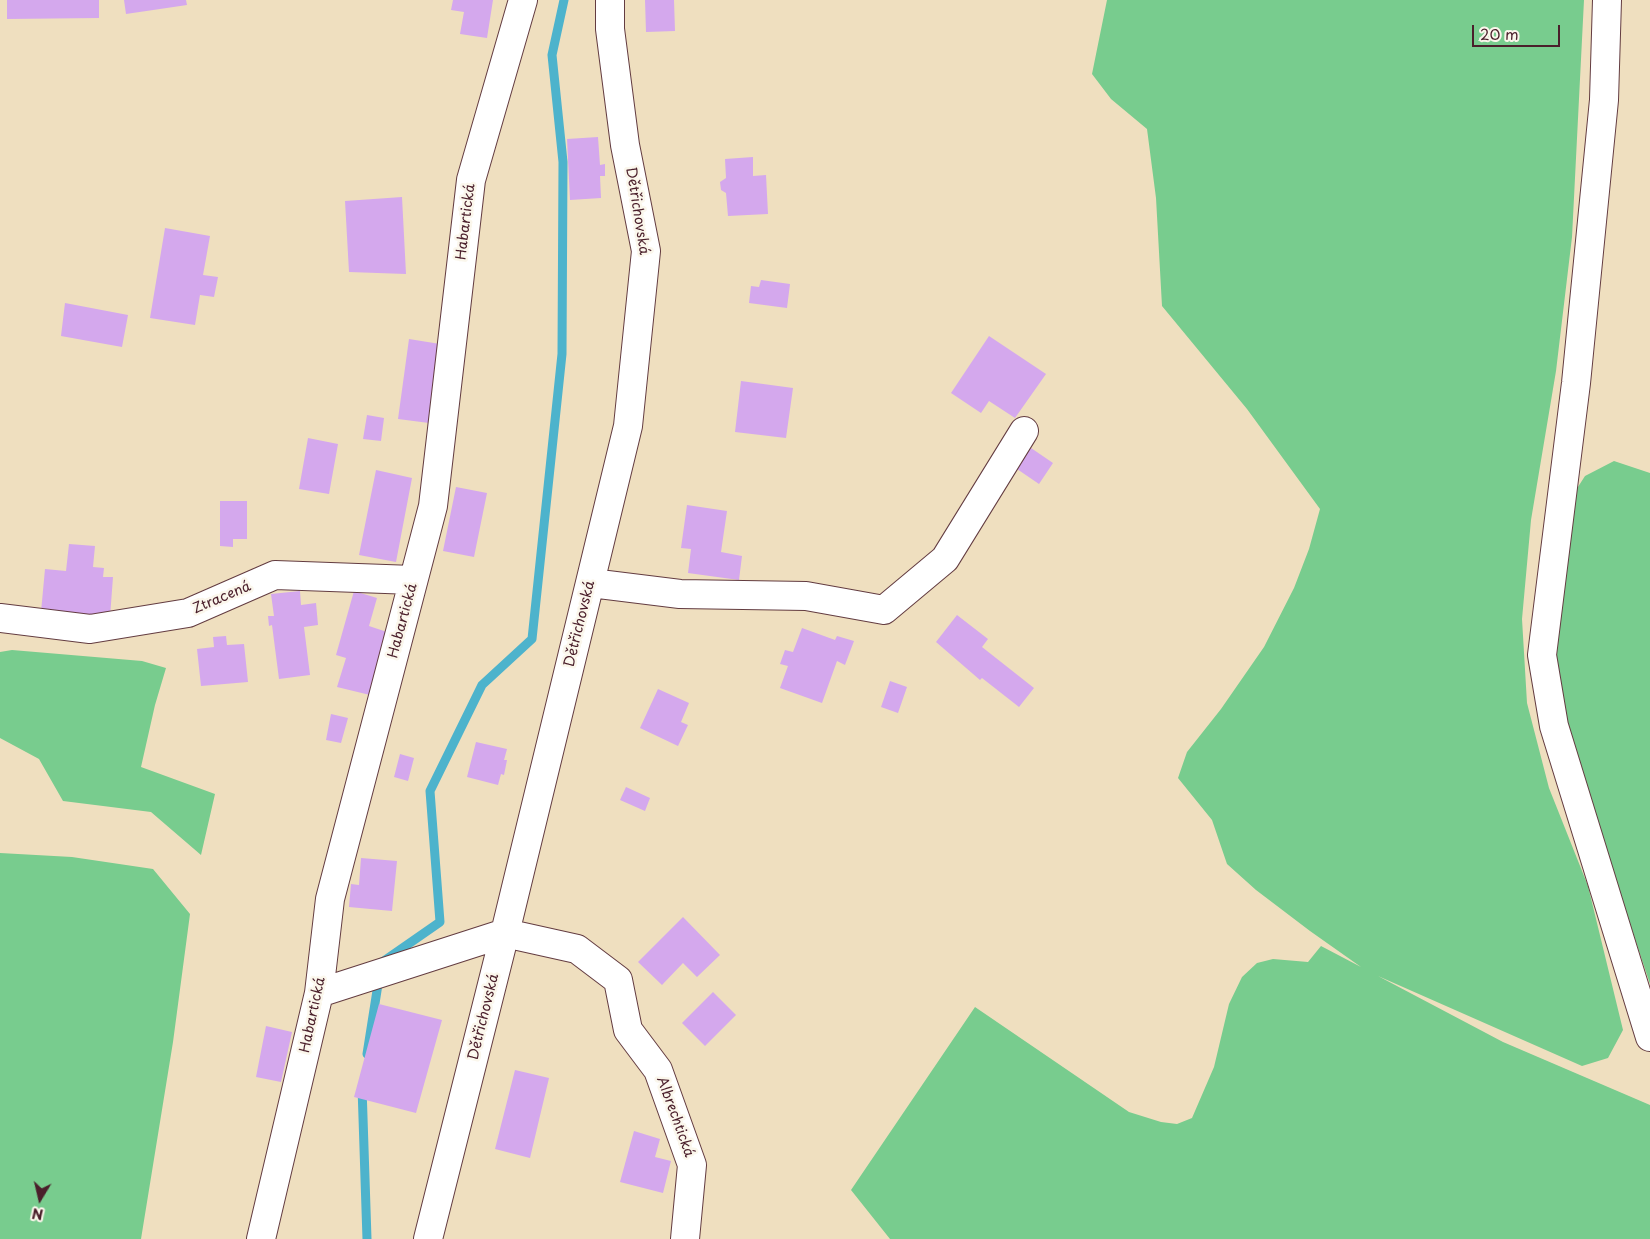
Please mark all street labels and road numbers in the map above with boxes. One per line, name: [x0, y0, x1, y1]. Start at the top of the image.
street label: Dětřichovská: [622, 166, 652, 256]
street label: Habartická: [453, 183, 479, 261]
street label: Ztracená: [190, 578, 254, 618]
street label: Dětřichovská: [561, 579, 599, 669]
street label: Habartická: [385, 582, 421, 660]
street label: Dětřichovská: [465, 972, 503, 1062]
street label: Habartická: [297, 976, 329, 1054]
street label: Albrechtická: [653, 1074, 697, 1160]

